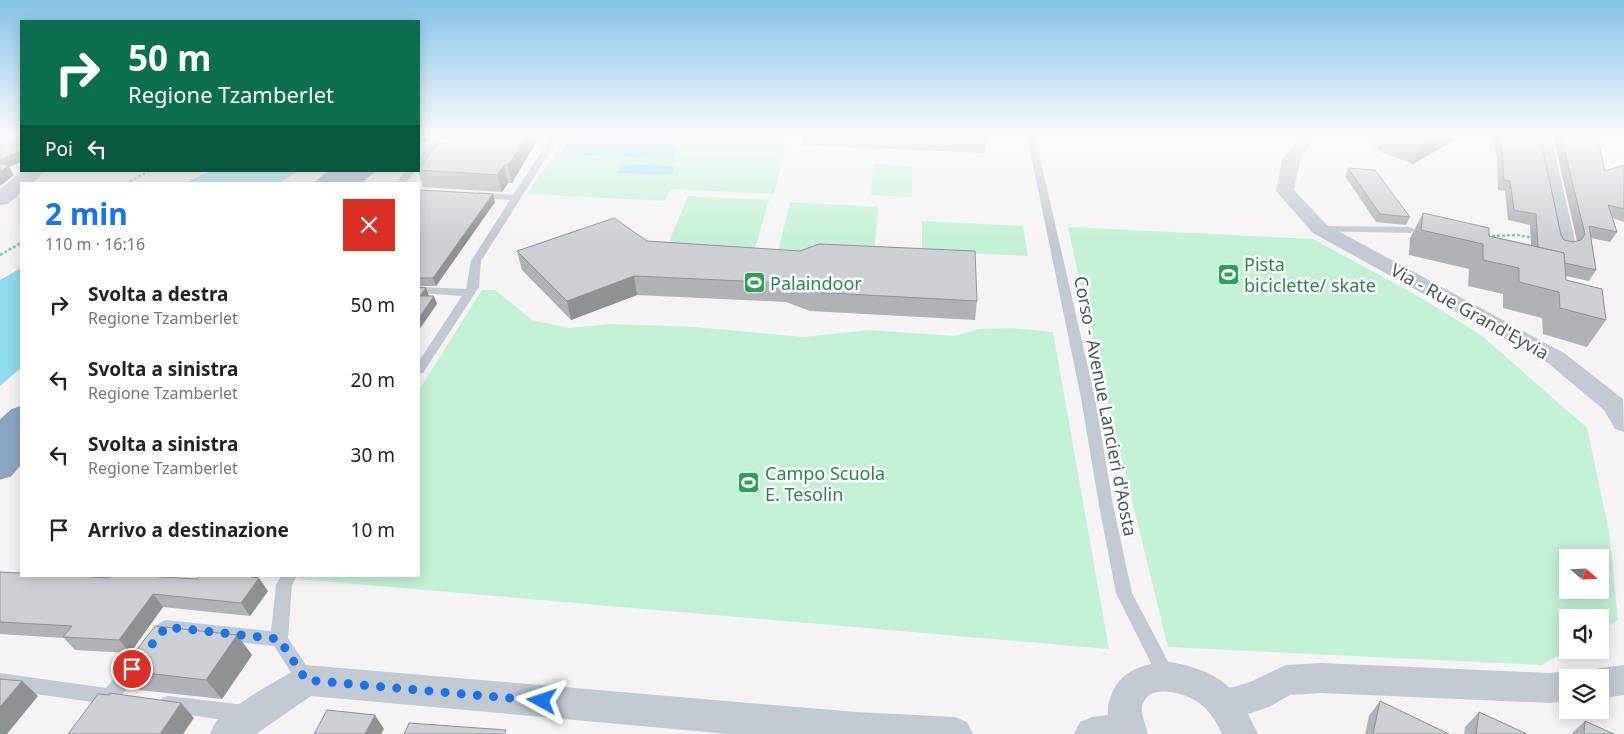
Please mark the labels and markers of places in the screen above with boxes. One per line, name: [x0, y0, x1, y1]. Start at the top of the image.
place label: Pista biciclette/ skate: [1244, 252, 1376, 297]
sports icon: Pista biciclette/ skate: [1216, 262, 1240, 286]
sports icon: Palaindoor: [742, 271, 766, 295]
place label: Palaindoor: [770, 271, 862, 295]
place label: Campo Scuola E. Tesolin: [765, 461, 885, 506]
sports icon: Campo Scuola E. Tesolin: [737, 471, 761, 495]
pin: [111, 648, 153, 690]

